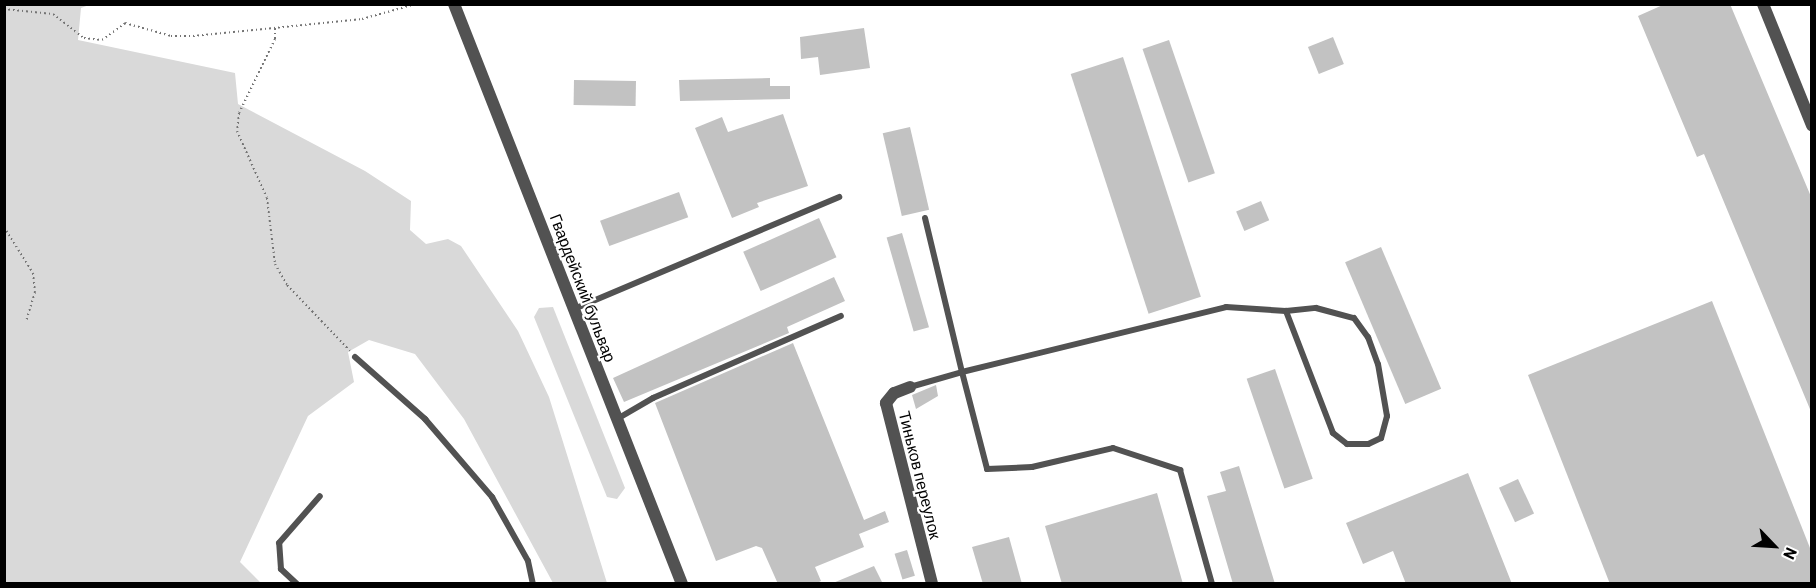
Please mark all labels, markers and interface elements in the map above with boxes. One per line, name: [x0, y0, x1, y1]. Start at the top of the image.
street label: Гвардейский бульвар: [546, 211, 620, 365]
street label: Тиньков переулок: [895, 409, 945, 541]
north arrow: [1744, 516, 1804, 576]
text: N: [1780, 545, 1802, 563]

